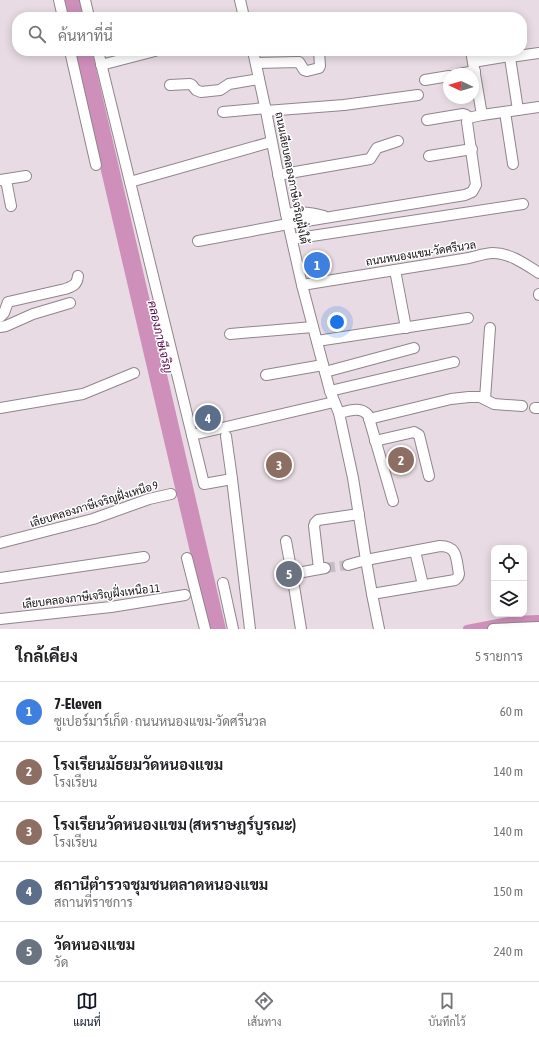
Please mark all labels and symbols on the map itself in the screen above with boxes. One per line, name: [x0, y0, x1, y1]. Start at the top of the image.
north arrow: [443, 68, 479, 104]
street label: ถนนเลียบคลองภาษีเจริญฝั่งใต้: [272, 110, 315, 246]
street label: ถนนหนองแขม-วัดศรีนวล: [365, 236, 477, 268]
pin: 1: [304, 250, 330, 280]
water label: คลองภาษีเจริญ: [145, 299, 176, 375]
your location: [327, 312, 347, 332]
pin: 4: [195, 403, 221, 433]
pin: 2: [388, 445, 414, 475]
pin: 3: [266, 450, 292, 480]
street label: เลียบคลองภาษีเจริญฝั่งเหนือ 9: [27, 474, 160, 530]
pin: 5: [276, 559, 302, 589]
street label: เลียบคลองภาษีเจริญฝั่งเหนือ 11: [21, 577, 161, 611]

